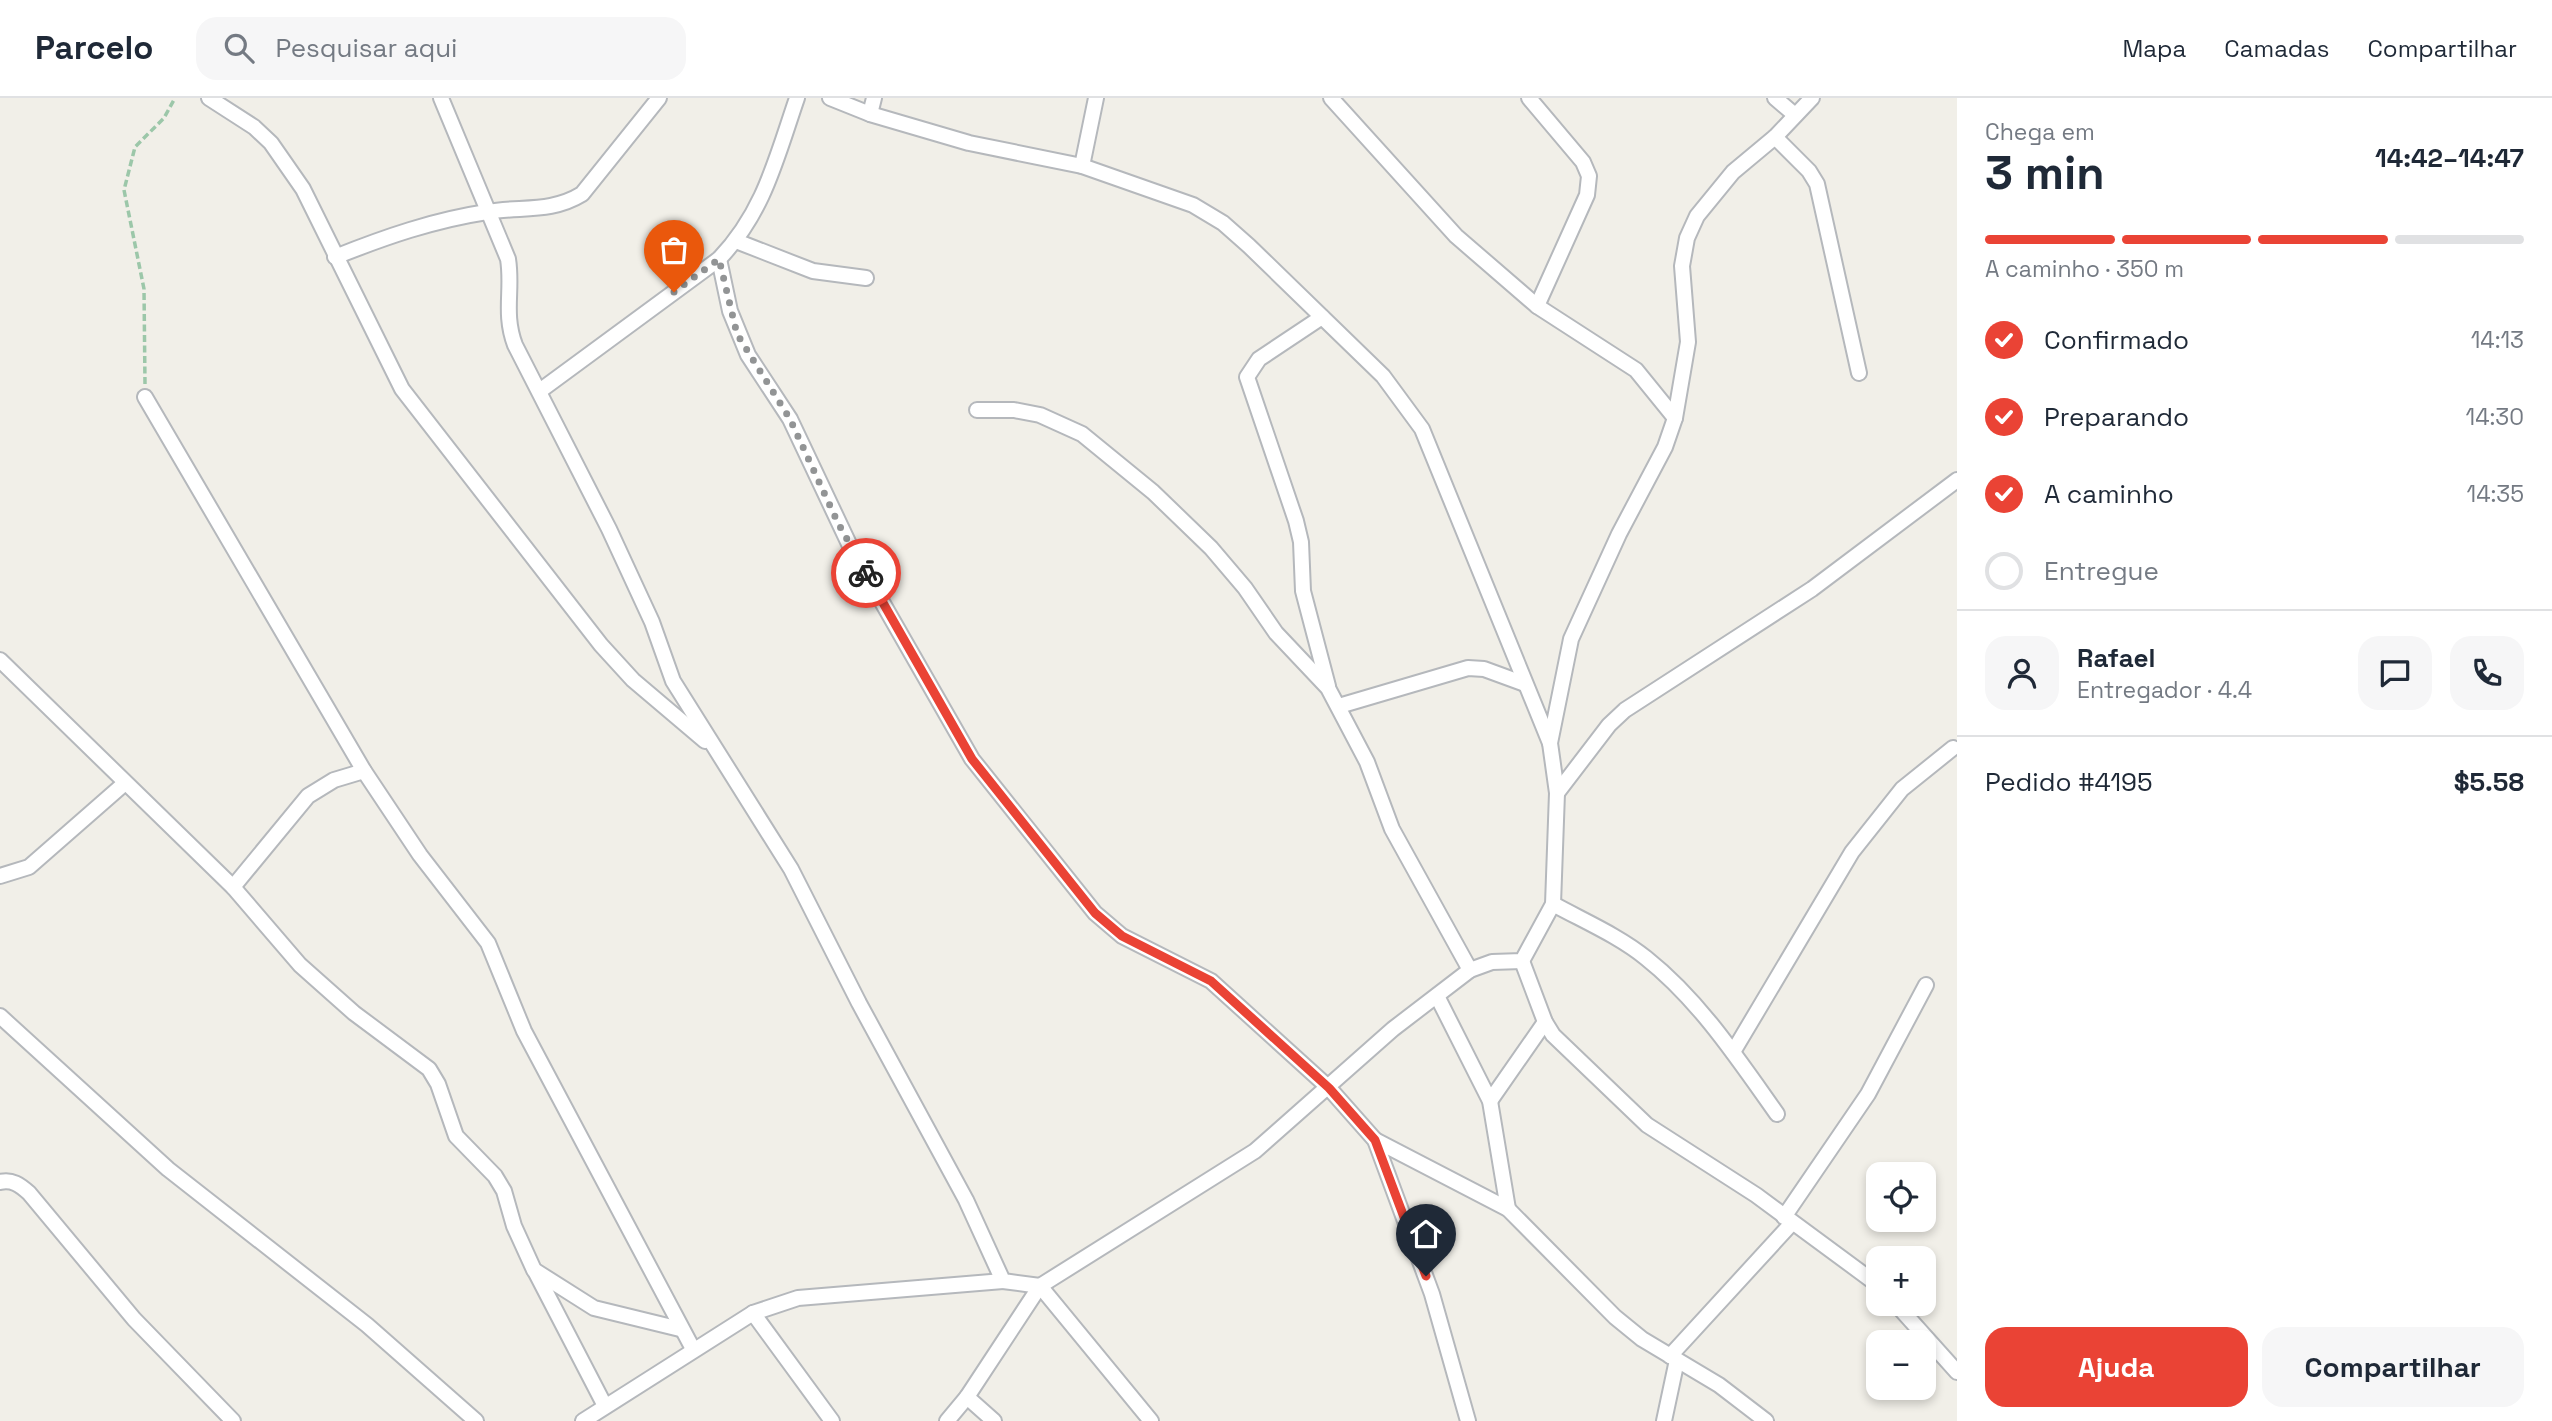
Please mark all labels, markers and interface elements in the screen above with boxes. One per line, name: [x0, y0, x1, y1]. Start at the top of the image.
search box: [196, 17, 686, 80]
text: Parcelo: [35, 27, 154, 69]
icon: search: [220, 29, 258, 67]
text: Pesquisar aqui: [276, 31, 458, 65]
text: Mapa: [2122, 33, 2186, 64]
text: Camadas: [2224, 33, 2329, 64]
text: Compartilhar: [2367, 33, 2517, 64]
text: Chega em: [1985, 117, 2095, 147]
text: 14:42–14:47: [2375, 141, 2524, 175]
text: 3 min: [1985, 144, 2105, 202]
pin: [644, 220, 704, 292]
icon: bag: [655, 231, 693, 269]
text: A caminho · 350 m: [1985, 254, 2184, 284]
icon: check: [1985, 321, 2023, 359]
text: Confirmado: [2044, 323, 2189, 357]
text: 14:13: [2471, 325, 2524, 355]
icon: check: [1985, 398, 2023, 436]
text: Preparando: [2044, 400, 2189, 434]
text: 14:30: [2466, 402, 2524, 432]
icon: check: [1985, 475, 2023, 513]
text: A caminho: [2044, 477, 2174, 511]
text: 14:35: [2467, 479, 2524, 509]
courier: [831, 538, 901, 608]
icon: bike: [847, 554, 885, 592]
text: Entregue: [2044, 554, 2159, 588]
button: person: [1985, 636, 2059, 710]
button: chat: [2358, 636, 2432, 710]
button: phone: [2450, 636, 2524, 710]
text: Rafael: [2077, 641, 2155, 675]
text: Entregador · 4.4: [2077, 675, 2252, 705]
text: Pedido #4195: [1985, 765, 2153, 799]
text: $5.58: [2454, 765, 2524, 799]
map controls: [1866, 1162, 1936, 1400]
button: locate: [1866, 1162, 1936, 1232]
pin: [1396, 1204, 1456, 1276]
icon: home: [1407, 1215, 1445, 1253]
button: +: [1866, 1246, 1936, 1316]
button: Ajuda: [1985, 1327, 2248, 1407]
button: Compartilhar: [2262, 1327, 2524, 1407]
button: −: [1866, 1330, 1936, 1400]

